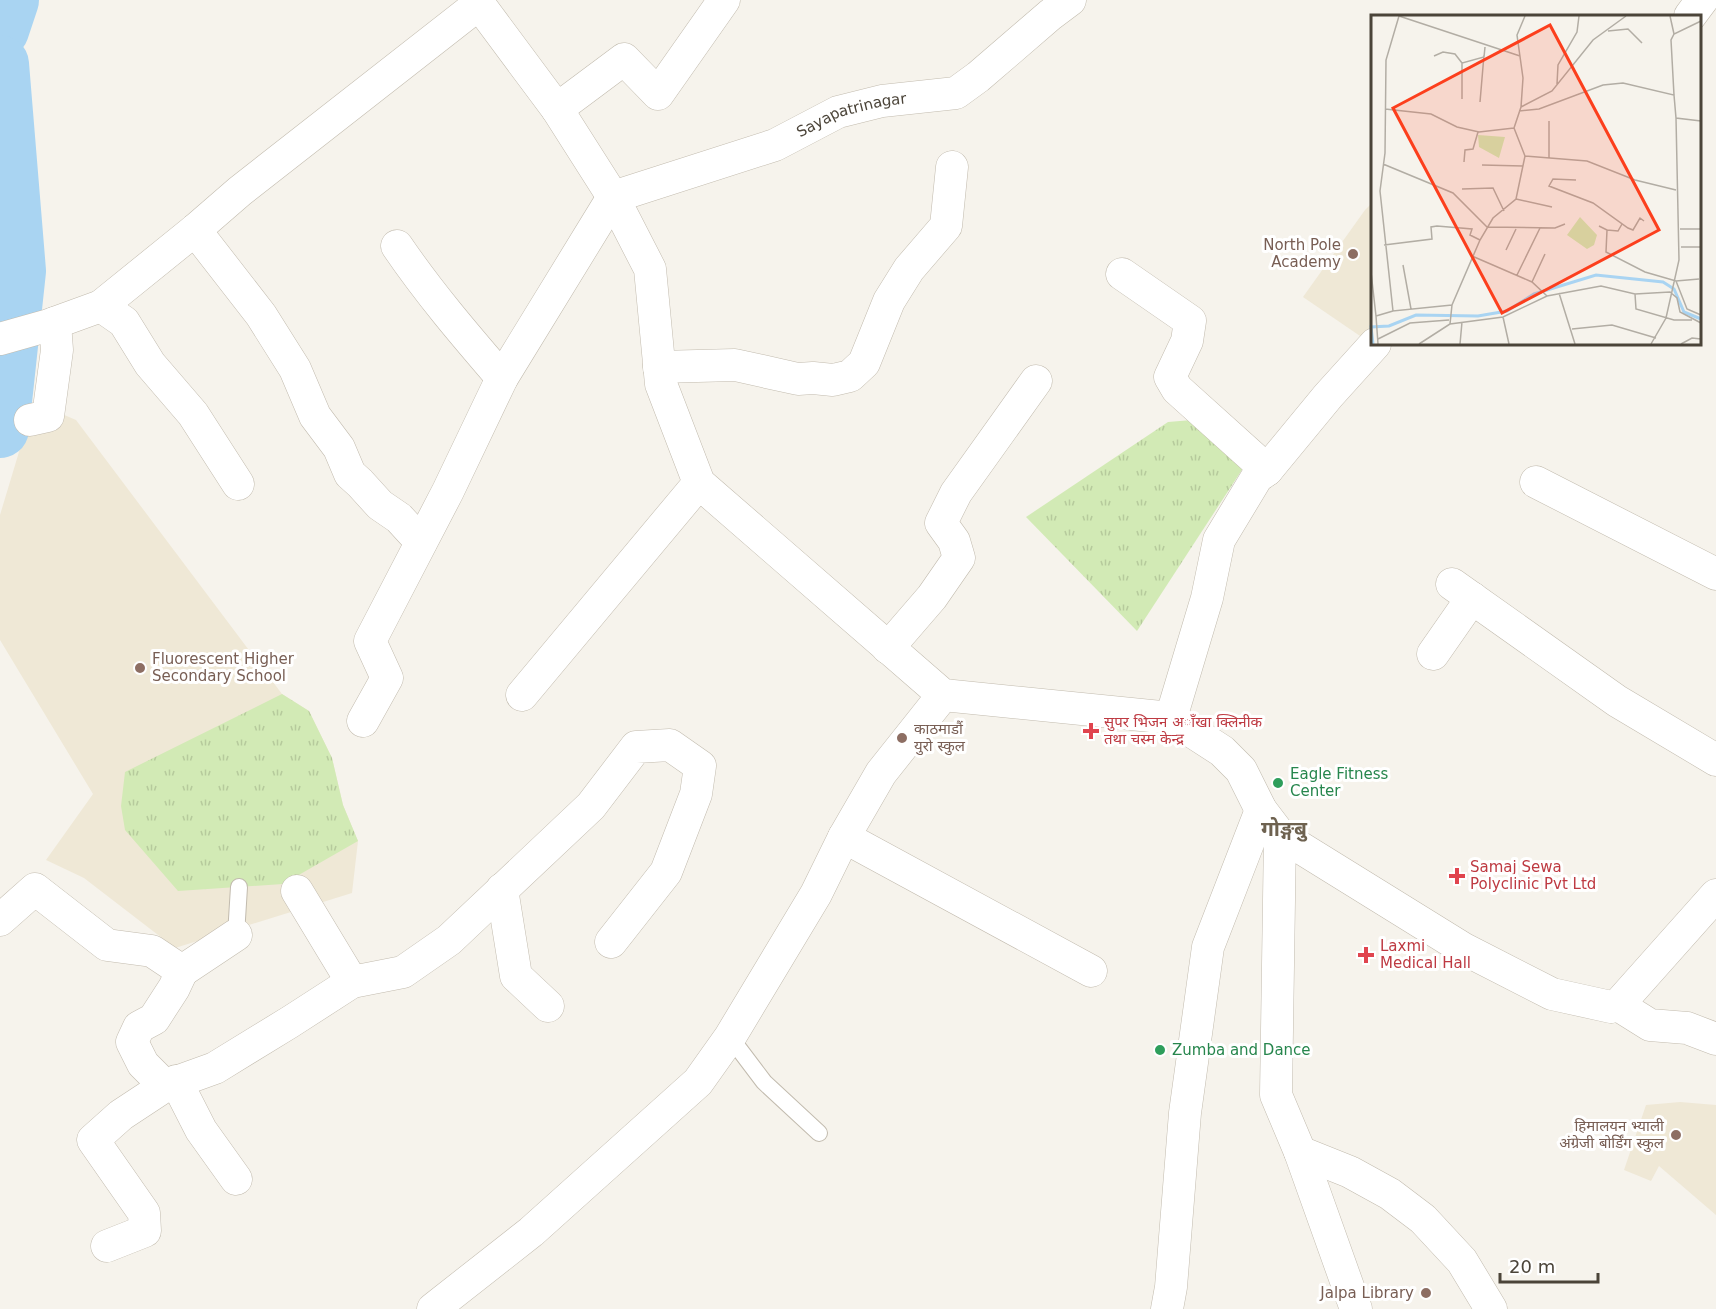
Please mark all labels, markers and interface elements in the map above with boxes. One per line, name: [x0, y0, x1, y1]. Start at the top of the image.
inset map: [1371, 15, 1701, 345]
street label: Sayapatrinagar: [793, 89, 908, 141]
place label: North Pole Academy: [1263, 236, 1341, 271]
marker: North Pole Academy: [1346, 247, 1360, 261]
place label: Fluorescent Higher Secondary School: [152, 650, 295, 685]
marker: Fluorescent Higher Secondary School: [133, 661, 147, 675]
place label: सुपर भिजन अाँखा क्लिनीक तथा चस्म केन्द्र: [1104, 713, 1263, 748]
place label: काठमाडौं युरो स्कुल: [914, 720, 966, 756]
marker: सुपर भिजन अाँखा क्लिनीक तथा चस्म केन्द्र: [1082, 722, 1100, 740]
marker: काठमाडौं युरो स्कुल: [895, 731, 909, 745]
place label: Eagle Fitness Center: [1290, 765, 1388, 800]
marker: Eagle Fitness Center: [1271, 776, 1285, 790]
district label: गोङ्गबु: [1261, 817, 1308, 842]
place label: Samaj Sewa Polyclinic Pvt Ltd: [1470, 858, 1596, 893]
marker: Samaj Sewa Polyclinic Pvt Ltd: [1448, 867, 1466, 885]
place label: Laxmi Medical Hall: [1380, 937, 1471, 972]
marker: Laxmi Medical Hall: [1357, 946, 1375, 964]
place label: Zumba and Dance: [1172, 1041, 1311, 1059]
marker: Zumba and Dance: [1153, 1043, 1167, 1057]
place label: हिमालयन भ्याली अंग्रेजी बोर्डिंग स्कुल: [1559, 1117, 1665, 1153]
marker: हिमालयन भ्याली अंग्रेजी बोर्डिंग स्कुल: [1669, 1128, 1683, 1142]
scale bar: [1500, 1246, 1598, 1284]
text: 20 m: [1509, 1256, 1555, 1277]
place label: Jalpa Library: [1319, 1284, 1414, 1302]
marker: Jalpa Library: [1419, 1286, 1433, 1300]

